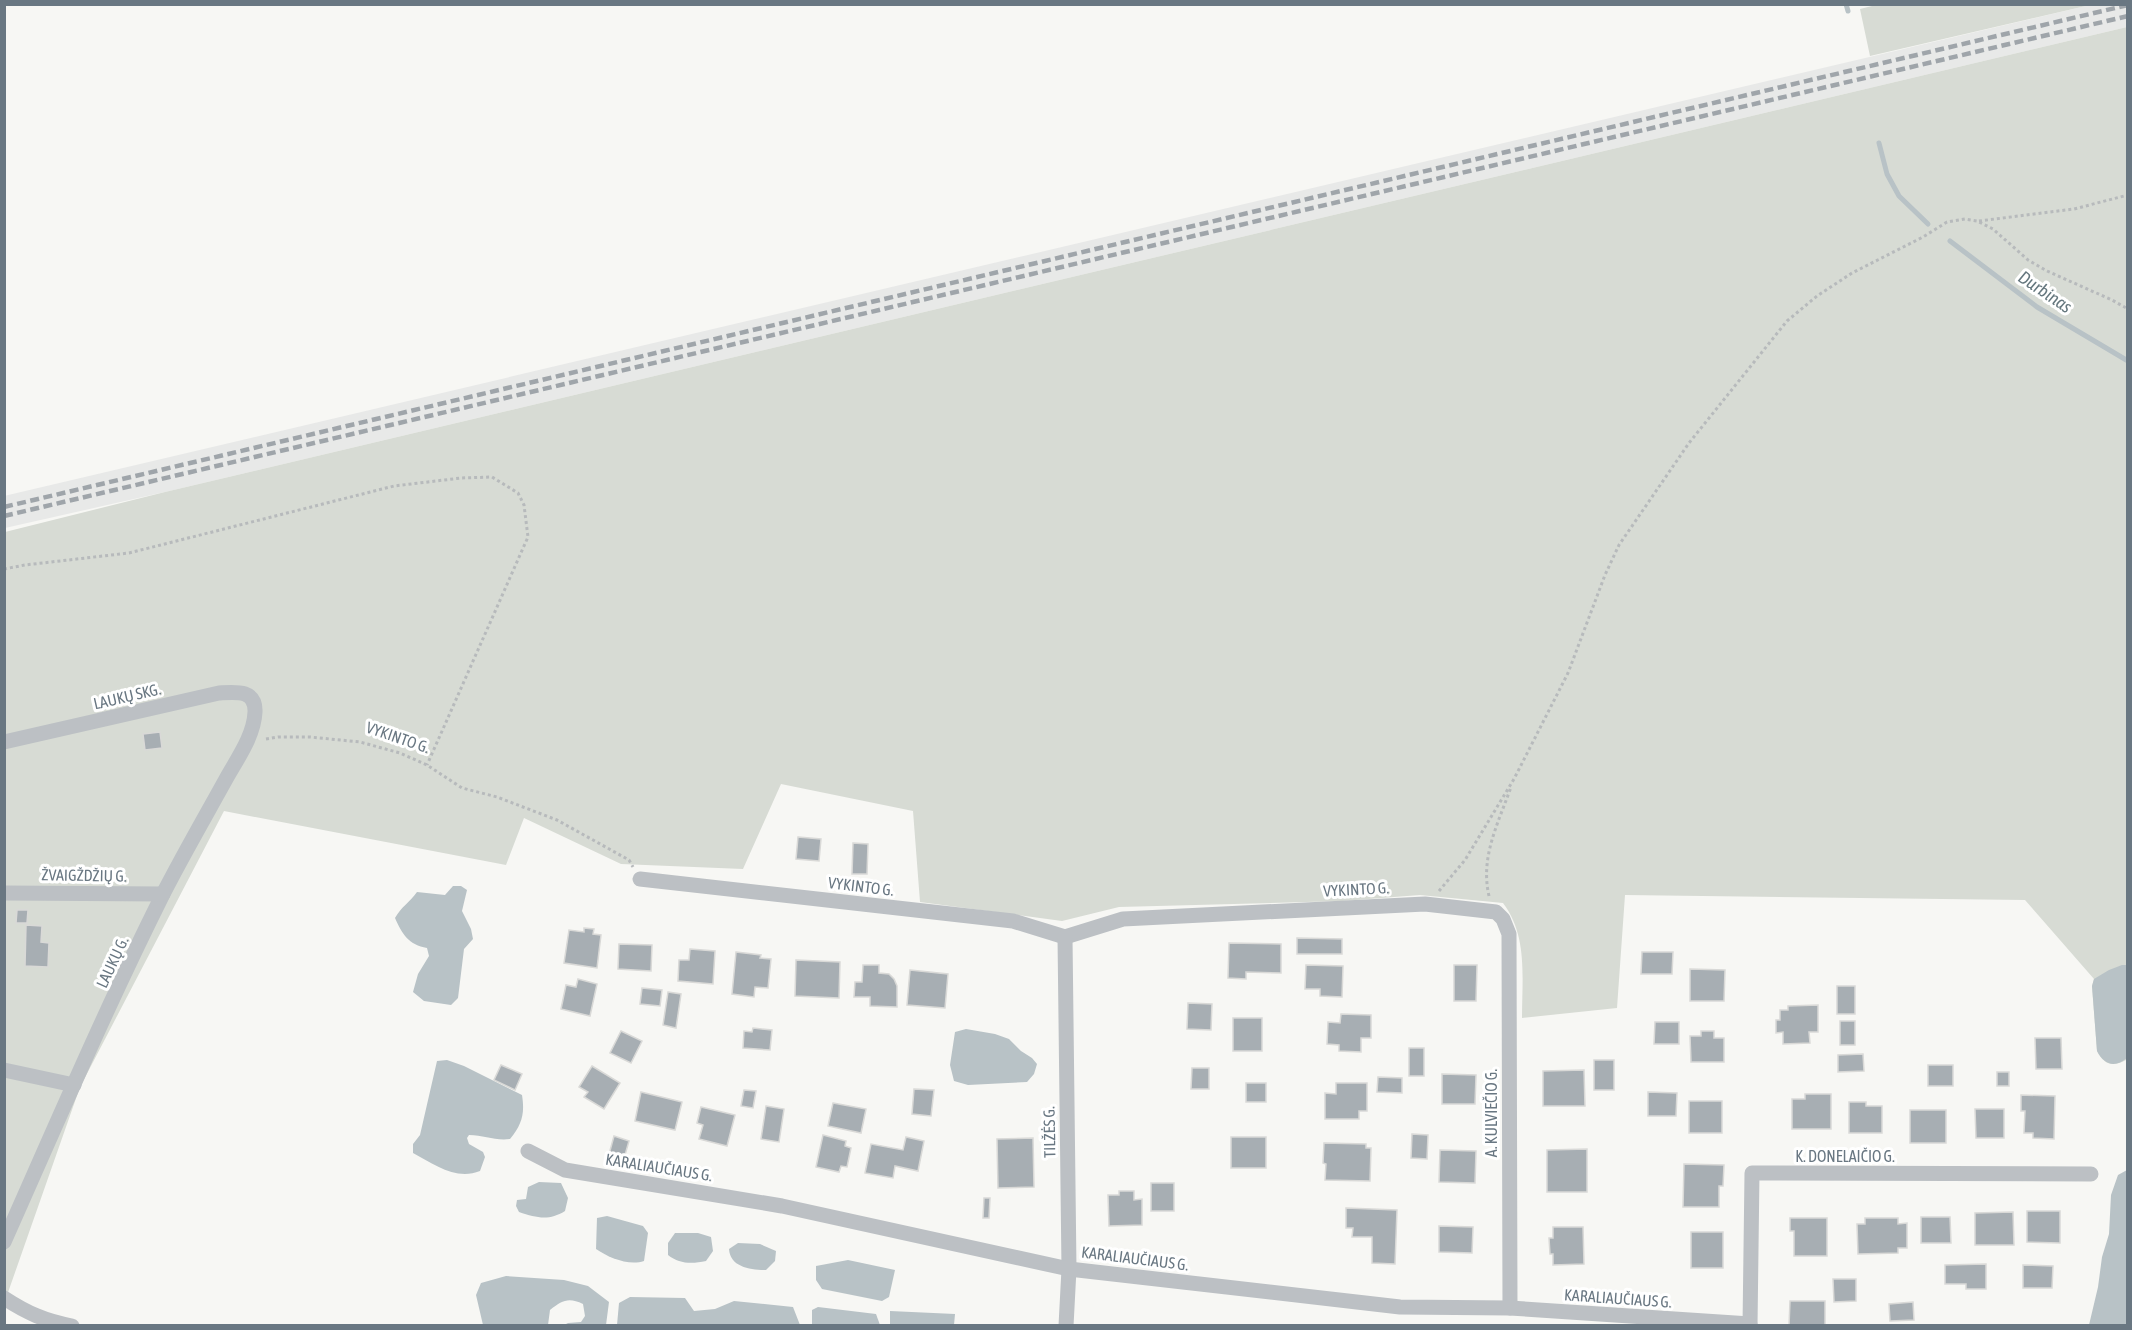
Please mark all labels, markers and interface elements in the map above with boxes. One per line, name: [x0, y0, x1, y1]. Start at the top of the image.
water label: Durbinas: [2014, 266, 2076, 317]
street label: LAUKŲ SKG.: [92, 680, 163, 713]
street label: VYKINTO G.: [364, 718, 432, 756]
street label: ŽVAIGŽDŽIŲ G.: [41, 865, 127, 886]
street label: VYKINTO G.: [827, 873, 895, 899]
street label: VYKINTO G.: [1323, 878, 1390, 900]
street label: LAUKŲ G.: [92, 933, 133, 991]
street label: A. KULVIEČIO G.: [1482, 1069, 1500, 1157]
street label: TILŽĖS G.: [1040, 1106, 1058, 1158]
street label: K. DONELAIČIO G.: [1795, 1147, 1895, 1165]
street label: KARALIAUČIAUS G.: [604, 1150, 714, 1184]
street label: KARALIAUČIAUS G.: [1080, 1242, 1190, 1274]
street label: KARALIAUČIAUS G.: [1564, 1285, 1673, 1311]

